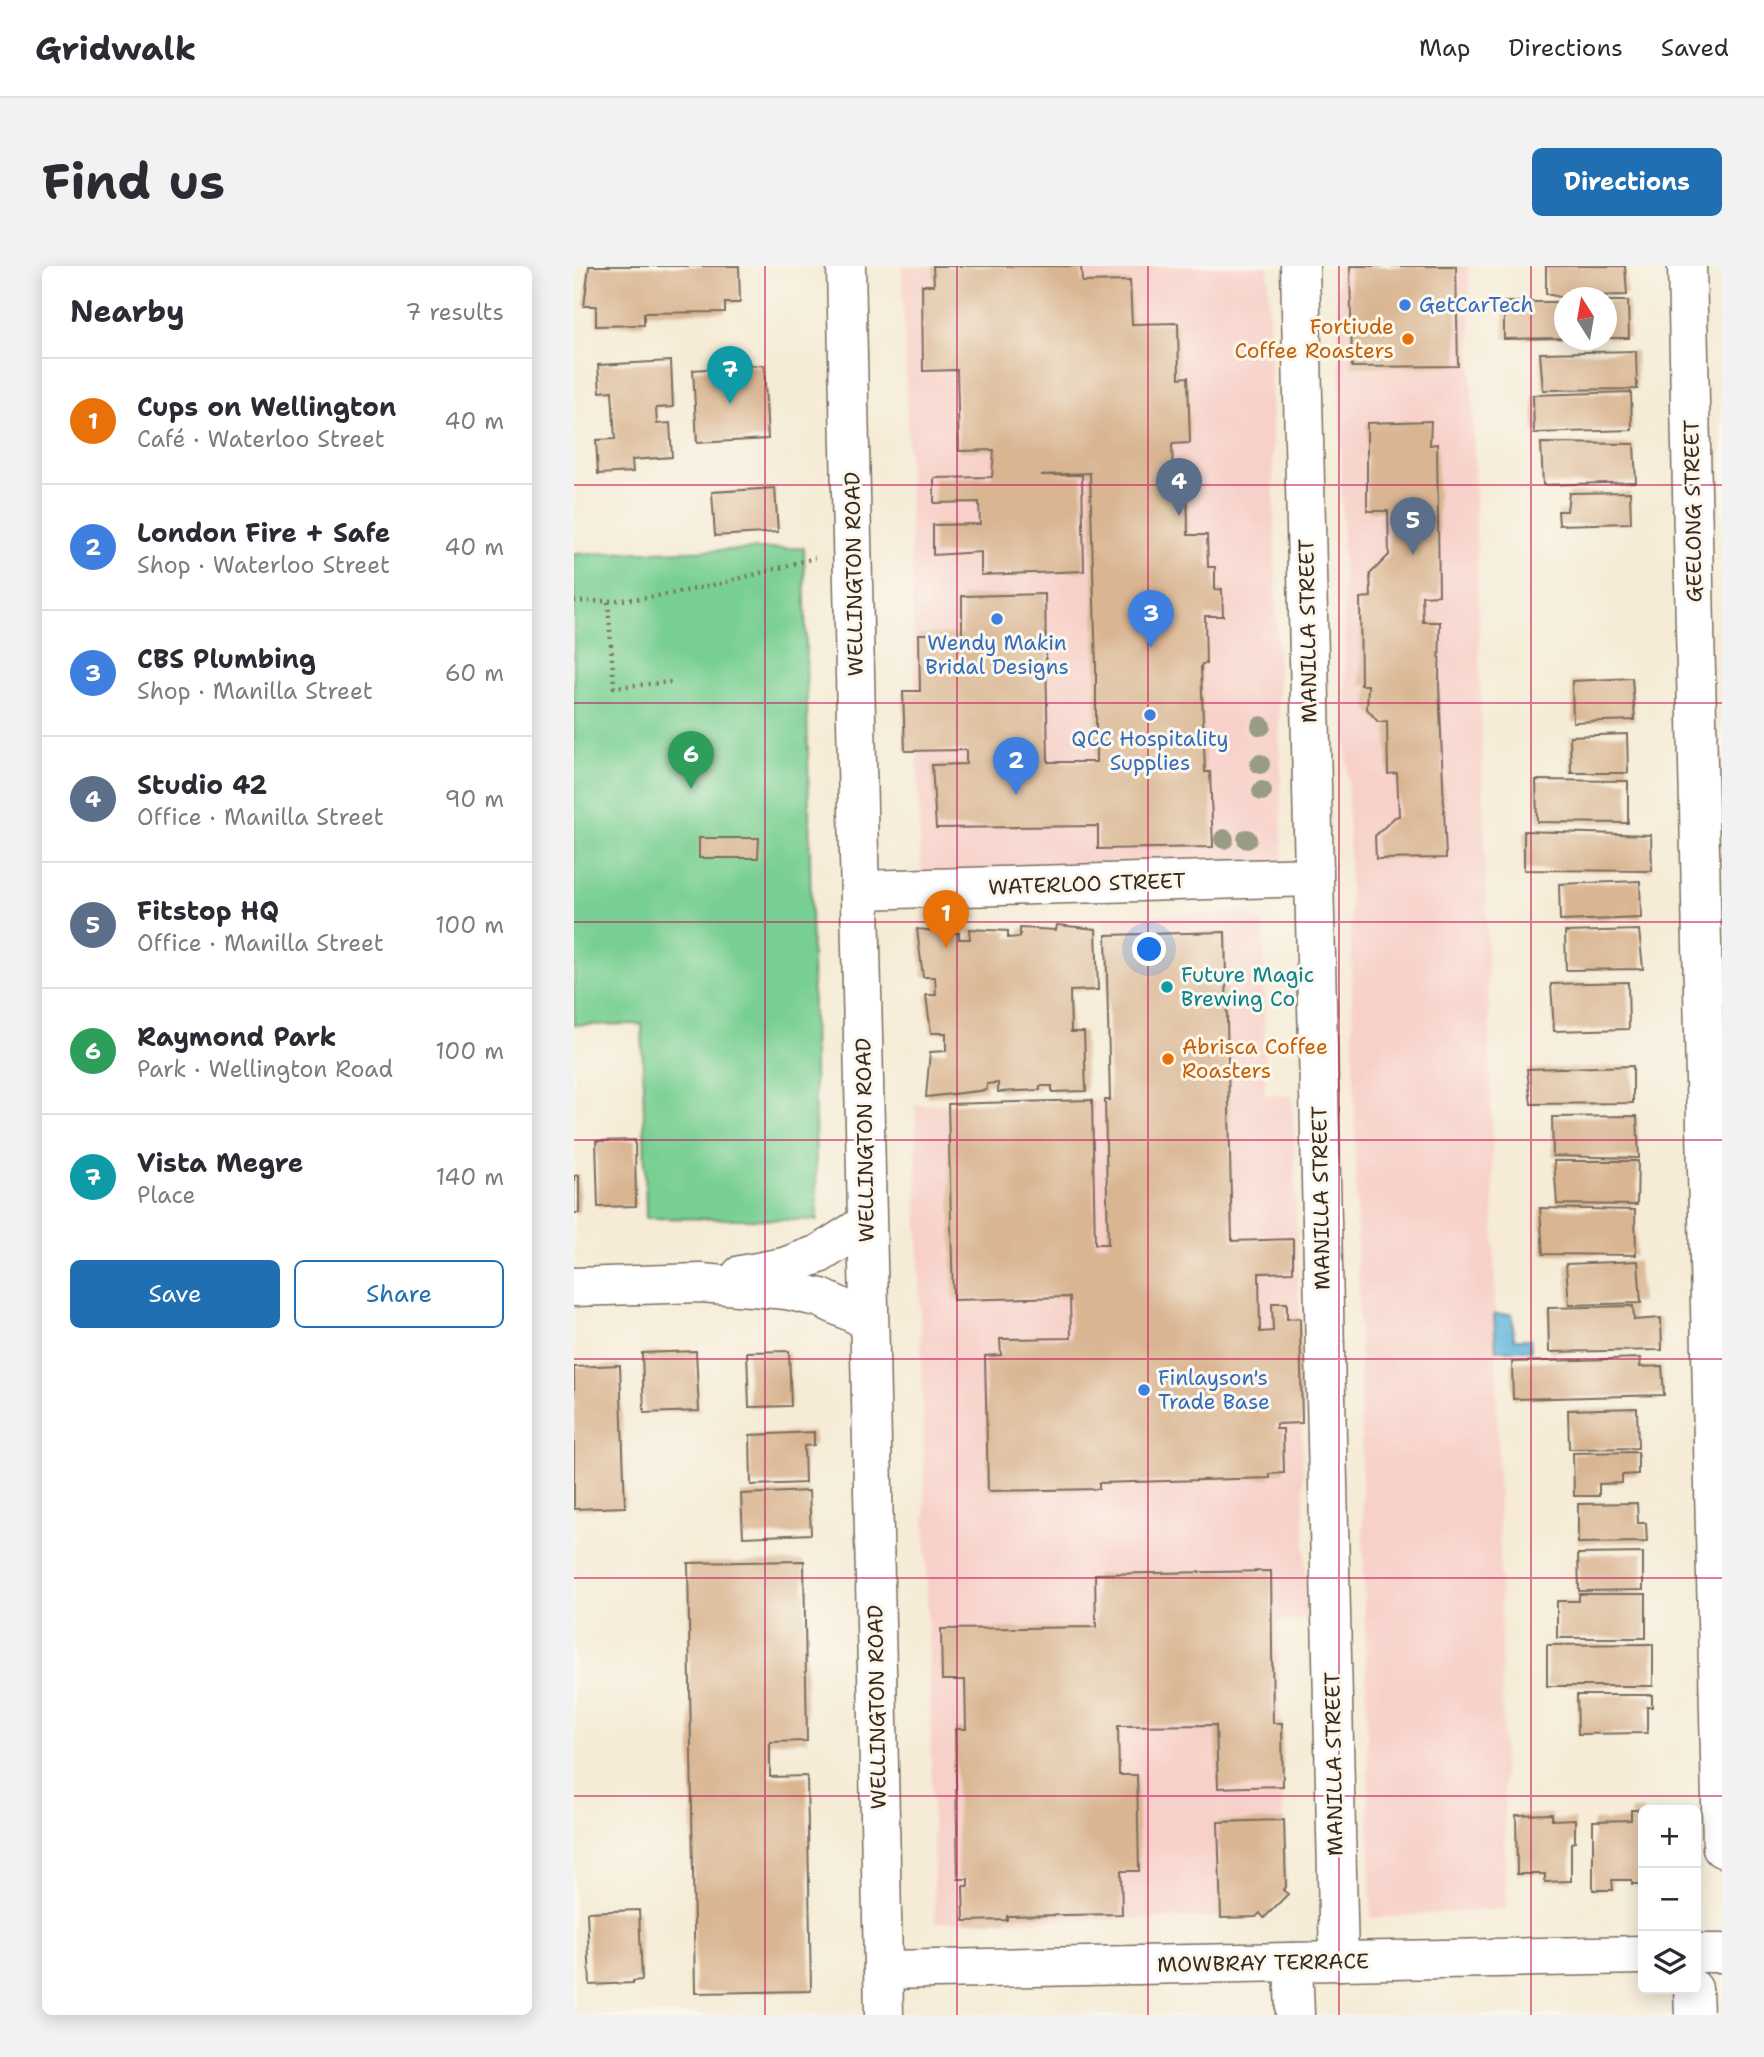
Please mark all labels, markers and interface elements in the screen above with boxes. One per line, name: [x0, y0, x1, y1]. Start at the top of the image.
text: Gridwalk: [35, 26, 196, 71]
text: Map: [1419, 32, 1470, 64]
text: Directions: [1508, 32, 1623, 64]
text: Saved: [1661, 32, 1729, 64]
button: Directions: [1532, 148, 1722, 216]
text: Find us: [42, 149, 225, 215]
north arrow: [1554, 287, 1617, 350]
text: Nearby: [70, 291, 185, 332]
place label: GetCarTech: [1419, 291, 1534, 319]
text: 7 results: [405, 297, 504, 327]
marker: GetCarTech: [1397, 297, 1413, 313]
place label: Fortiude Coffee Roasters: [1234, 313, 1394, 365]
marker: Fortiude Coffee Roasters: [1400, 331, 1416, 347]
pin: 7: [707, 346, 753, 404]
text: Cups on Wellington: [137, 389, 396, 424]
text: 1: [88, 406, 98, 436]
text: 40 m: [444, 406, 504, 436]
street label: GEELONG STREET: [1677, 419, 1709, 603]
text: Café · Waterloo Street: [137, 424, 385, 454]
pin: 4: [1156, 458, 1202, 516]
street label: WELLINGTON ROAD: [838, 471, 870, 677]
pin: 5: [1390, 497, 1436, 555]
text: London Fire + Safe: [137, 515, 390, 550]
text: 2: [85, 532, 101, 562]
text: 40 m: [444, 532, 504, 562]
street label: MANILLA STREET: [1292, 539, 1324, 723]
text: Shop · Waterloo Street: [137, 550, 390, 580]
pin: 3: [1128, 590, 1174, 648]
marker: Wendy Makin Bridal Designs: [989, 611, 1005, 627]
place label: Wendy Makin Bridal Designs: [925, 629, 1069, 681]
text: CBS Plumbing: [137, 641, 316, 676]
text: 3: [85, 658, 101, 688]
text: 60 m: [445, 658, 504, 688]
text: Shop · Manilla Street: [137, 676, 373, 706]
marker: QCC Hospitality Supplies: [1142, 707, 1158, 723]
place label: QCC Hospitality Supplies: [1071, 725, 1229, 777]
pin: 6: [668, 731, 714, 789]
pin: 2: [993, 737, 1039, 795]
text: Studio 42: [137, 767, 267, 802]
text: 4: [85, 784, 101, 814]
text: 90 m: [444, 784, 504, 814]
text: Office · Manilla Street: [137, 802, 384, 832]
street label: WATERLOO STREET: [988, 867, 1186, 901]
pin: 1: [923, 890, 969, 948]
text: Fitstop HQ: [137, 893, 279, 928]
text: 5: [86, 910, 100, 940]
text: 100 m: [435, 910, 504, 940]
text: Office · Manilla Street: [137, 928, 384, 958]
your location: [1132, 932, 1166, 966]
place label: Future Magic Brewing Co: [1181, 961, 1314, 1013]
marker: Future Magic Brewing Co: [1159, 979, 1175, 995]
text: Raymond Park: [137, 1019, 337, 1054]
place label: Abrisca Coffee Roasters: [1182, 1033, 1328, 1085]
text: 6: [85, 1036, 101, 1066]
text: 100 m: [435, 1036, 504, 1066]
street label: WELLINGTON ROAD: [849, 1037, 881, 1243]
marker: Abrisca Coffee Roasters: [1160, 1051, 1176, 1067]
text: Park · Wellington Road: [137, 1054, 393, 1084]
street label: MANILLA STREET: [1305, 1106, 1337, 1290]
text: Vista Megre: [137, 1145, 303, 1180]
text: 7: [85, 1162, 101, 1192]
text: 140 m: [436, 1162, 504, 1192]
text: Place: [137, 1180, 196, 1210]
button: Save: [70, 1260, 280, 1328]
button: Share: [294, 1260, 504, 1328]
place label: Finlayson's Trade Base: [1158, 1364, 1270, 1416]
marker: Finlayson's Trade Base: [1136, 1382, 1152, 1398]
street label: WELLINGTON ROAD: [861, 1604, 893, 1810]
street label: MANILLA STREET: [1318, 1672, 1350, 1856]
map controls: [1638, 1805, 1701, 1994]
button: +: [1638, 1805, 1701, 1868]
button: −: [1638, 1868, 1701, 1931]
button: layers: [1638, 1931, 1701, 1994]
street label: MOWBRAY TERRACE: [1157, 1947, 1369, 1979]

